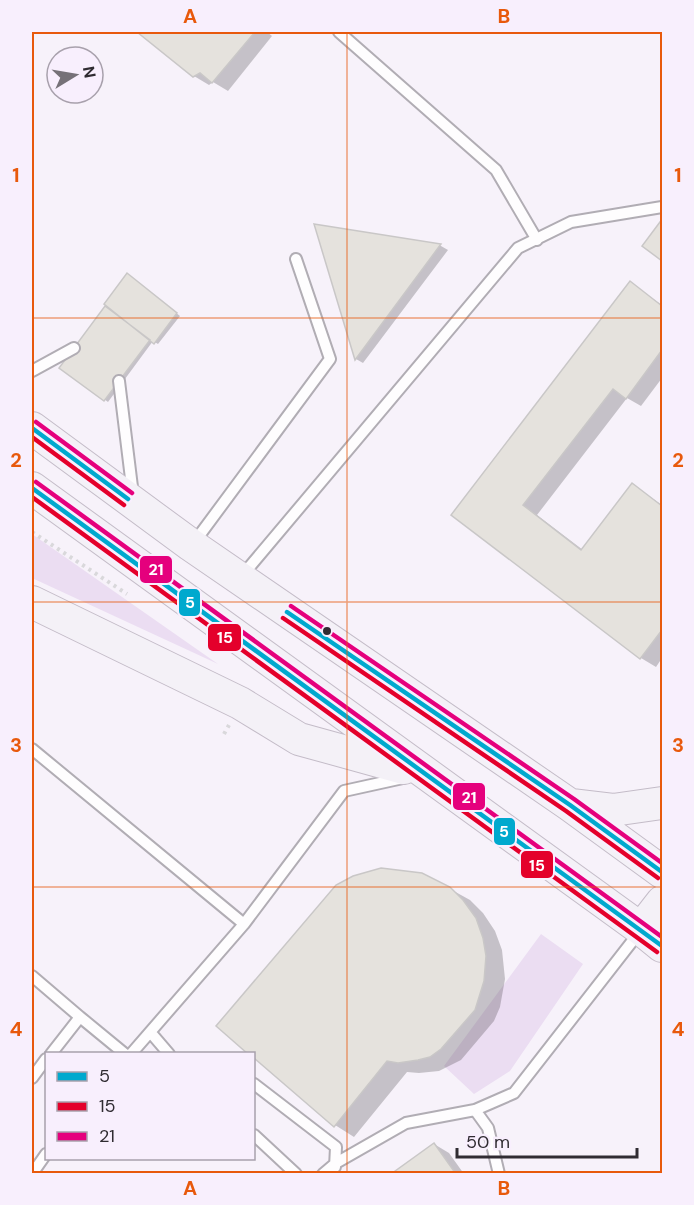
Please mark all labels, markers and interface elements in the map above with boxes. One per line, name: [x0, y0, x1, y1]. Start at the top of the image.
text: A: [183, 3, 197, 29]
text: B: [498, 3, 510, 29]
north arrow: [45, 45, 105, 105]
text: N: [78, 65, 101, 80]
text: 1: [12, 162, 20, 188]
text: 1: [674, 162, 682, 188]
text: 2: [10, 447, 22, 473]
text: 2: [672, 447, 684, 473]
line badge: 21: [139, 555, 173, 584]
text: 21: [148, 559, 164, 580]
line badge: 5: [178, 588, 201, 617]
text: 5: [185, 592, 195, 613]
line badge: 15: [207, 623, 242, 652]
unlabelled marker: [321, 625, 333, 637]
text: 15: [217, 627, 233, 648]
text: 3: [10, 732, 22, 758]
text: 3: [672, 732, 684, 758]
line badge: 21: [452, 782, 486, 811]
text: 21: [461, 787, 477, 808]
line badge: 5: [493, 817, 516, 846]
text: 5: [499, 821, 509, 842]
line badge: 15: [520, 850, 554, 879]
text: 15: [529, 855, 545, 876]
text: 4: [10, 1016, 23, 1042]
text: 4: [672, 1016, 685, 1042]
legend: [45, 1052, 255, 1160]
text: 5: [99, 1064, 110, 1088]
text: 15: [99, 1094, 116, 1118]
scale bar: [457, 1121, 637, 1159]
text: 21: [99, 1124, 115, 1148]
text: 50 m: [466, 1130, 510, 1154]
text: A: [183, 1175, 197, 1201]
text: B: [498, 1175, 510, 1201]

